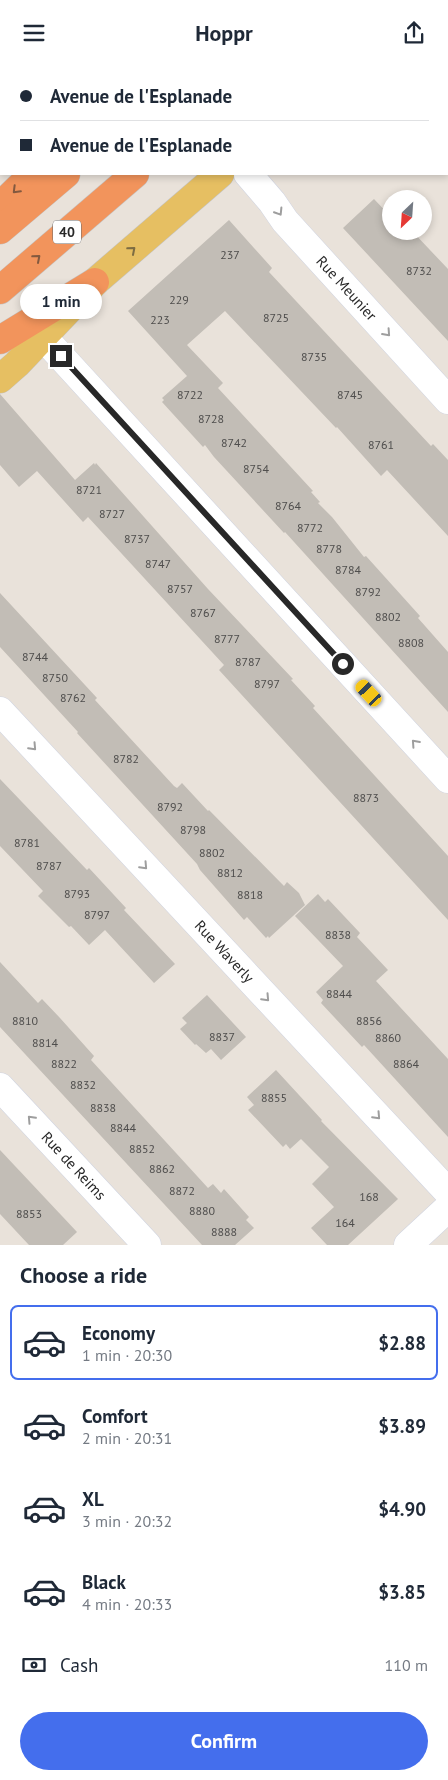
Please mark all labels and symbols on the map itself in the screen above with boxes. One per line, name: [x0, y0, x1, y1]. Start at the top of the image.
one-way arrow: [13, 184, 22, 193]
north arrow: [382, 190, 432, 240]
one-way arrow: [272, 206, 282, 215]
road number: 40: [53, 221, 81, 243]
one-way arrow: [126, 247, 135, 256]
house number: 237: [220, 247, 240, 262]
street label: Rue Meunier: [312, 252, 381, 324]
one-way arrow: [31, 255, 40, 264]
house number: 8732: [406, 263, 432, 278]
callout: 1 min: [20, 283, 102, 319]
house number: 229: [169, 292, 189, 307]
house number: 8725: [263, 310, 289, 325]
house number: 223: [150, 312, 170, 327]
one-way arrow: [381, 327, 390, 336]
route end: [50, 345, 72, 367]
house number: 8735: [301, 349, 327, 364]
house number: 8722: [177, 387, 203, 402]
house number: 8745: [337, 387, 363, 402]
house number: 8728: [198, 411, 224, 426]
house number: 8742: [221, 435, 247, 450]
house number: 8761: [368, 437, 394, 452]
house number: 8754: [243, 461, 270, 476]
house number: 8721: [76, 482, 102, 497]
house number: 8764: [275, 498, 302, 513]
house number: 8727: [99, 506, 125, 521]
house number: 8772: [297, 520, 323, 535]
house number: 8737: [124, 531, 150, 546]
house number: 8778: [316, 541, 342, 556]
house number: 8747: [145, 556, 171, 571]
house number: 8784: [335, 562, 362, 577]
house number: 8757: [167, 581, 193, 596]
house number: 8792: [355, 584, 381, 599]
house number: 8767: [190, 605, 216, 620]
house number: 8802: [375, 609, 401, 624]
house number: 8777: [214, 631, 240, 646]
house number: 8808: [398, 635, 424, 650]
house number: 8744: [22, 649, 49, 664]
route start: [332, 653, 354, 675]
house number: 8787: [235, 654, 261, 669]
house number: 8750: [42, 670, 69, 685]
house number: 8797: [254, 676, 280, 691]
car: [353, 677, 384, 709]
house number: 8762: [60, 690, 86, 705]
one-way arrow: [412, 739, 421, 748]
one-way arrow: [27, 741, 36, 750]
house number: 8782: [113, 751, 139, 766]
house number: 8873: [353, 790, 379, 805]
house number: 8792: [157, 799, 183, 814]
house number: 8798: [180, 822, 206, 837]
house number: 8781: [14, 835, 40, 850]
house number: 8802: [199, 845, 225, 860]
house number: 8787: [36, 858, 62, 873]
one-way arrow: [138, 860, 147, 869]
house number: 8812: [217, 865, 243, 880]
house number: 8793: [64, 886, 90, 901]
house number: 8818: [237, 887, 263, 902]
house number: 8797: [84, 907, 110, 922]
street label: Rue Waverly: [191, 916, 258, 987]
house number: 8838: [325, 927, 351, 942]
house number: 8844: [326, 986, 353, 1001]
one-way arrow: [260, 992, 269, 1001]
house number: 8810: [12, 1013, 39, 1028]
house number: 8856: [356, 1013, 382, 1028]
house number: 8837: [209, 1029, 235, 1044]
house number: 8860: [375, 1030, 402, 1045]
house number: 8814: [32, 1035, 59, 1050]
house number: 8822: [51, 1056, 77, 1071]
house number: 8864: [393, 1056, 420, 1071]
house number: 8832: [70, 1077, 96, 1092]
house number: 8855: [261, 1090, 287, 1105]
house number: 8838: [90, 1100, 116, 1115]
one-way arrow: [371, 1111, 380, 1120]
one-way arrow: [27, 1116, 36, 1125]
house number: 8844: [110, 1120, 137, 1135]
street label: Rue de Reims: [37, 1128, 110, 1204]
house number: 8852: [129, 1141, 155, 1156]
house number: 8862: [149, 1161, 175, 1176]
house number: 8872: [169, 1183, 195, 1198]
house number: 168: [359, 1189, 379, 1204]
house number: 8880: [189, 1203, 216, 1218]
house number: 8853: [16, 1206, 42, 1221]
house number: 164: [335, 1215, 355, 1230]
house number: 8888: [211, 1224, 237, 1239]

